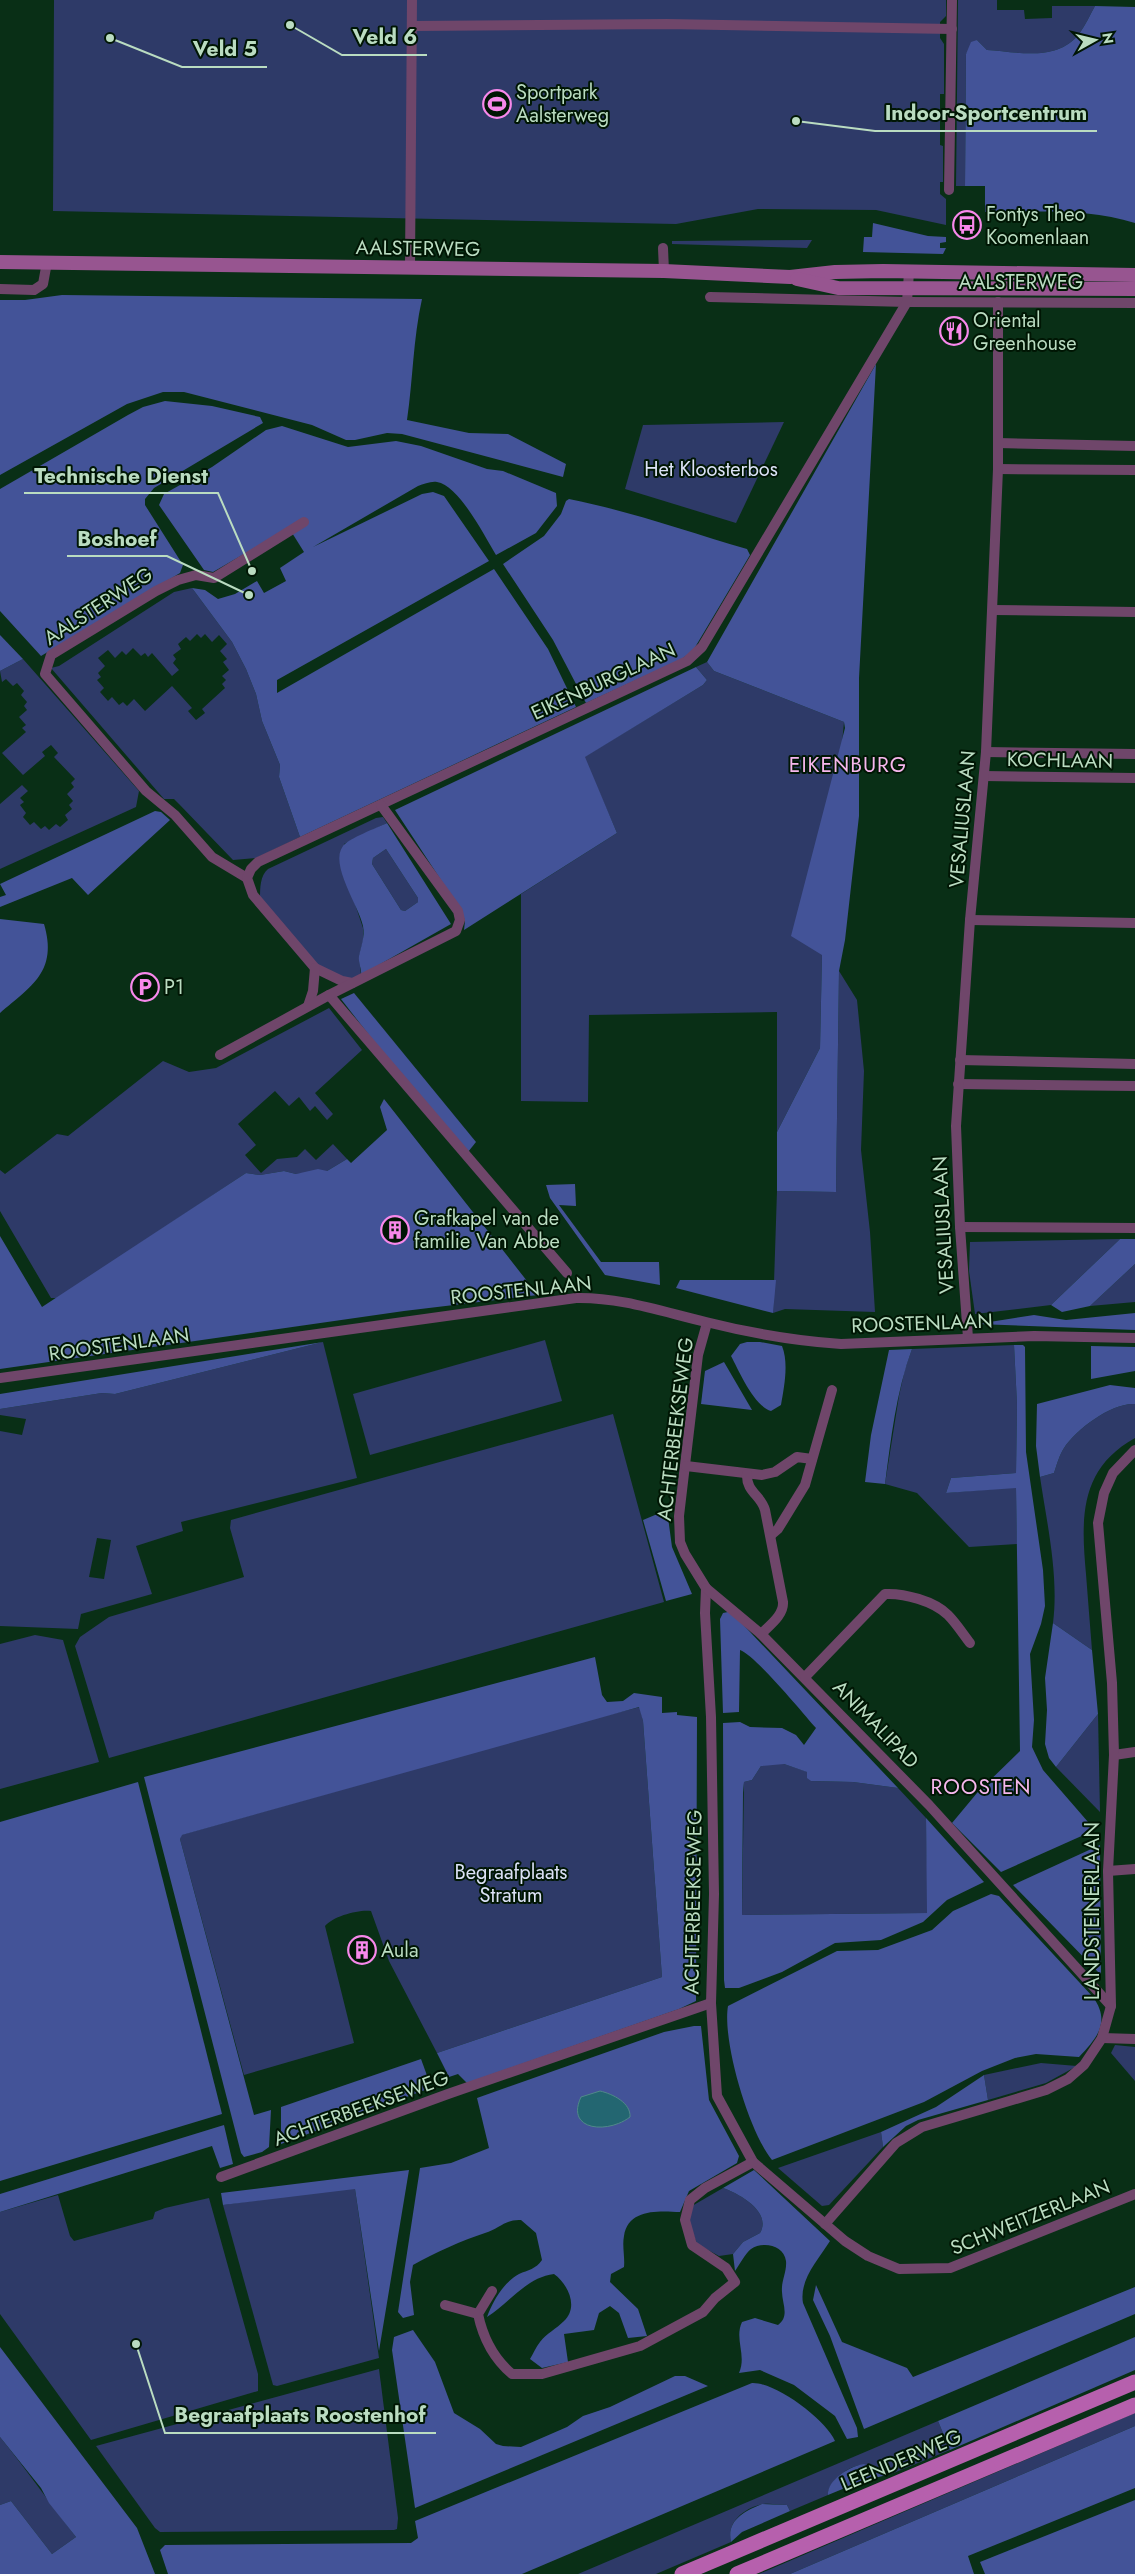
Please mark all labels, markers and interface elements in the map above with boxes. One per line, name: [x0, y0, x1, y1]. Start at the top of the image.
north arrow: [1070, 15, 1120, 65]
callout: Veld 6: [342, 19, 427, 55]
text: Veld 6: [352, 22, 417, 52]
callout: Veld 5: [182, 31, 267, 67]
text: N: [1097, 31, 1119, 45]
text: Veld 5: [192, 34, 257, 64]
place label: Sportpark Aalsterweg: [516, 78, 609, 130]
sports icon: Sportpark Aalsterweg: [482, 89, 512, 119]
callout: Indoor-Sportcentrum: [875, 95, 1097, 131]
text: Indoor-Sportcentrum: [885, 98, 1087, 128]
place label: Fontys Theo Koomenlaan: [986, 200, 1089, 252]
bus stop icon: Fontys Theo Koomenlaan: [952, 210, 982, 240]
street label: AALSTERWEG: [355, 233, 481, 264]
street label: AALSTERWEG: [959, 268, 1083, 297]
place label: Oriental Greenhouse: [973, 306, 1076, 358]
restaurant icon: Oriental Greenhouse: [939, 316, 969, 346]
park label: Het Kloosterbos: [644, 455, 778, 484]
callout: Technische Dienst: [24, 457, 218, 493]
text: Technische Dienst: [34, 461, 208, 491]
callout: Boshoef: [67, 520, 167, 556]
text: Boshoef: [77, 524, 158, 554]
street label: AALSTERWEG: [38, 560, 158, 653]
street label: EIKENBURGLAAN: [526, 635, 680, 728]
street label: KOCHLAAN: [1007, 745, 1113, 776]
street label: VESALIUSLAAN: [942, 749, 983, 889]
district label: EIKENBURG: [789, 750, 907, 780]
parking icon: P1: [130, 972, 160, 1002]
place label: P1: [164, 973, 184, 1002]
street label: VESALIUSLAAN: [925, 1155, 962, 1295]
place label: Grafkapel van de familie Van Abbe: [414, 1204, 560, 1256]
building icon: Grafkapel van de familie Van Abbe: [380, 1215, 410, 1245]
street label: ROOSTENLAAN: [449, 1269, 593, 1312]
street label: ROOSTENLAAN: [851, 1307, 993, 1340]
street label: ROOSTENLAAN: [47, 1320, 191, 1369]
street label: ACHTERBEEKSEWEG: [650, 1336, 701, 1523]
street label: ANIMALIPAD: [826, 1674, 925, 1775]
district label: ROOSTEN: [930, 1772, 1032, 1802]
street label: ACHTERBEEKSEWEG: [677, 1809, 710, 1995]
street label: LANDSTEINERLAAN: [1078, 1822, 1107, 2000]
park label: Begraafplaats Stratum: [455, 1858, 567, 1910]
building icon: Aula: [347, 1935, 377, 1965]
place label: Aula: [381, 1936, 419, 1965]
street label: ACHTERBEEKSEWEG: [269, 2063, 453, 2154]
street label: SCHWEITZERLAAN: [946, 2172, 1114, 2263]
callout: Begraafplaats Roostenhof: [165, 2397, 436, 2433]
text: Begraafplaats Roostenhof: [174, 2400, 426, 2430]
street label: LEENDERWEG: [836, 2422, 966, 2499]

